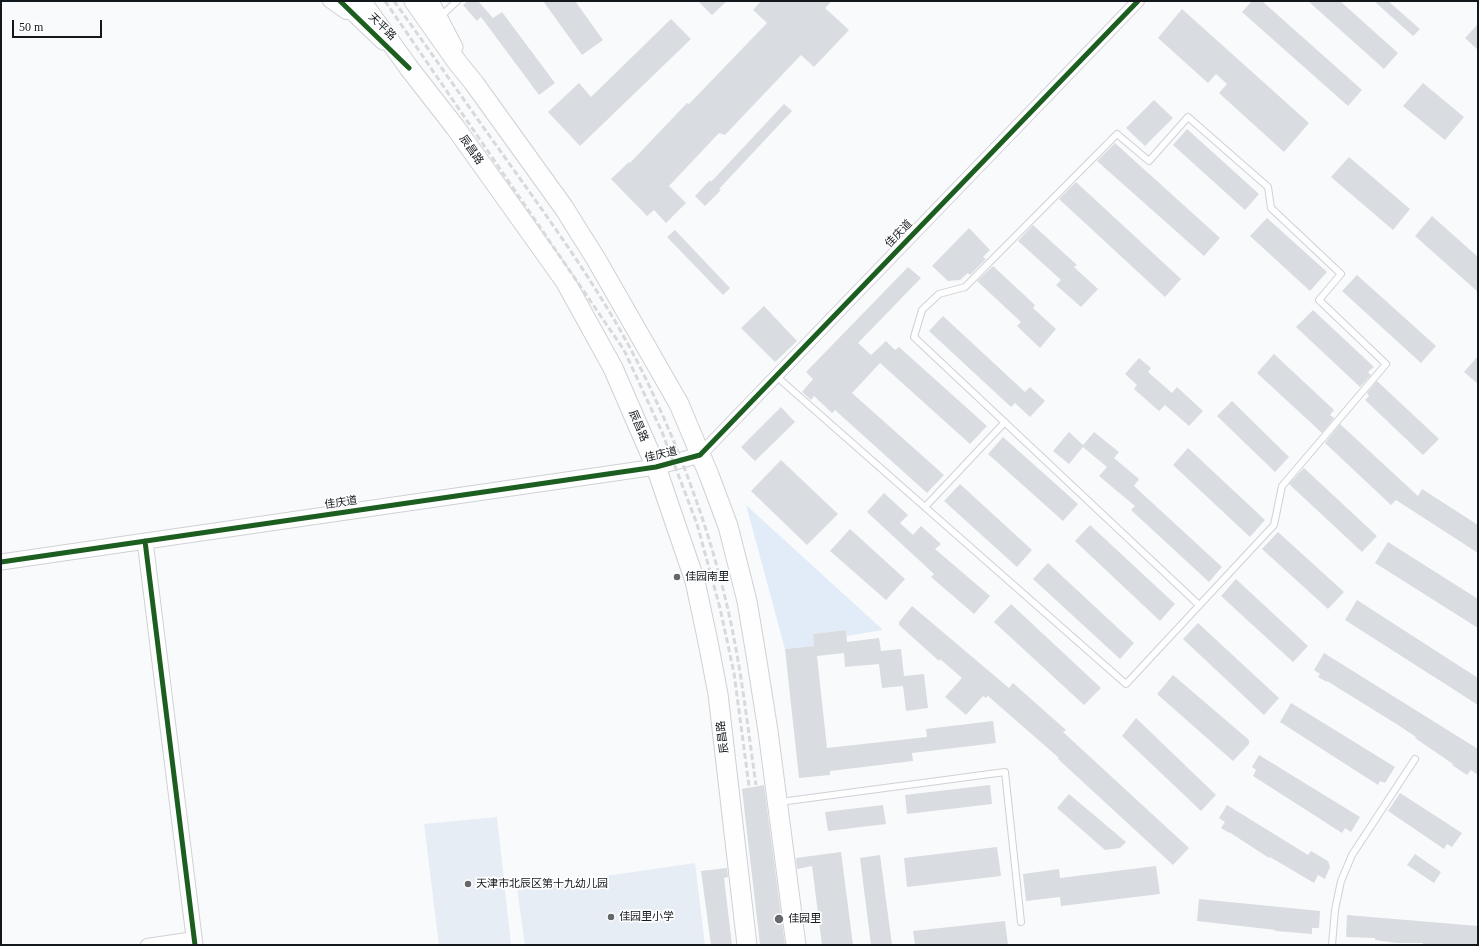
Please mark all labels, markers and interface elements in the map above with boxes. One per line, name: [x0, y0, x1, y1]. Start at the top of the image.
street label: 天平路: [366, 11, 398, 43]
scale bar: [14, 12, 104, 38]
text: 50 m: [19, 20, 43, 34]
street label: 辰昌路: [456, 133, 486, 167]
street label: 佳庆道: [883, 218, 915, 250]
street label: 辰昌路: [625, 408, 651, 444]
street label: 佳庆道: [643, 445, 679, 465]
street label: 佳庆道: [324, 494, 358, 512]
place label: 佳园南里: [685, 570, 729, 584]
marker: 佳园南里: [672, 572, 682, 582]
street label: 辰昌路: [714, 720, 732, 754]
place label: 天津市北辰区第十九幼儿园: [476, 877, 608, 891]
marker: 天津市北辰区第十九幼儿园: [463, 879, 473, 889]
place label: 佳园里小学: [619, 910, 674, 924]
marker: 佳园里小学: [606, 912, 616, 922]
place label: 佳园里: [788, 912, 821, 926]
marker: 佳园里: [773, 913, 785, 925]

